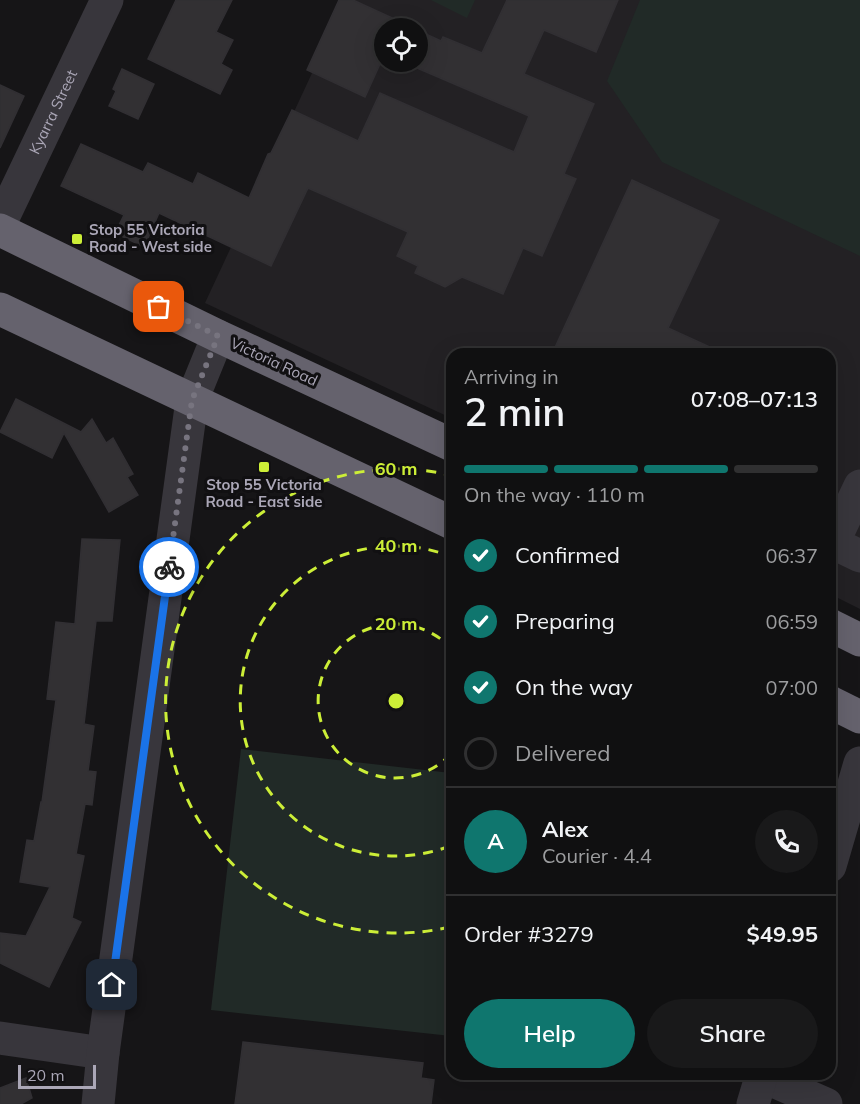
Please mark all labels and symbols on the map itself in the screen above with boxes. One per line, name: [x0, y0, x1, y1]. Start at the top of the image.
street label: Kyarra Street: [25, 67, 81, 157]
place label: Stop 55 Victoria Road - West side: [89, 220, 212, 256]
marker: Stop 55 Victoria Road - West side: [70, 232, 84, 246]
pin: [133, 281, 184, 332]
street label: Victoria Road: [228, 333, 321, 390]
text: 60 m: [375, 457, 417, 480]
marker: Stop 55 Victoria Road - East side: [257, 460, 271, 474]
place label: Stop 55 Victoria Road - East side: [206, 475, 322, 511]
text: 40 m: [375, 534, 417, 557]
courier: [139, 537, 199, 597]
text: 20 m: [375, 612, 417, 635]
centre of rings: [386, 691, 406, 711]
pin: [86, 959, 137, 1010]
scale bar: [18, 1062, 96, 1090]

